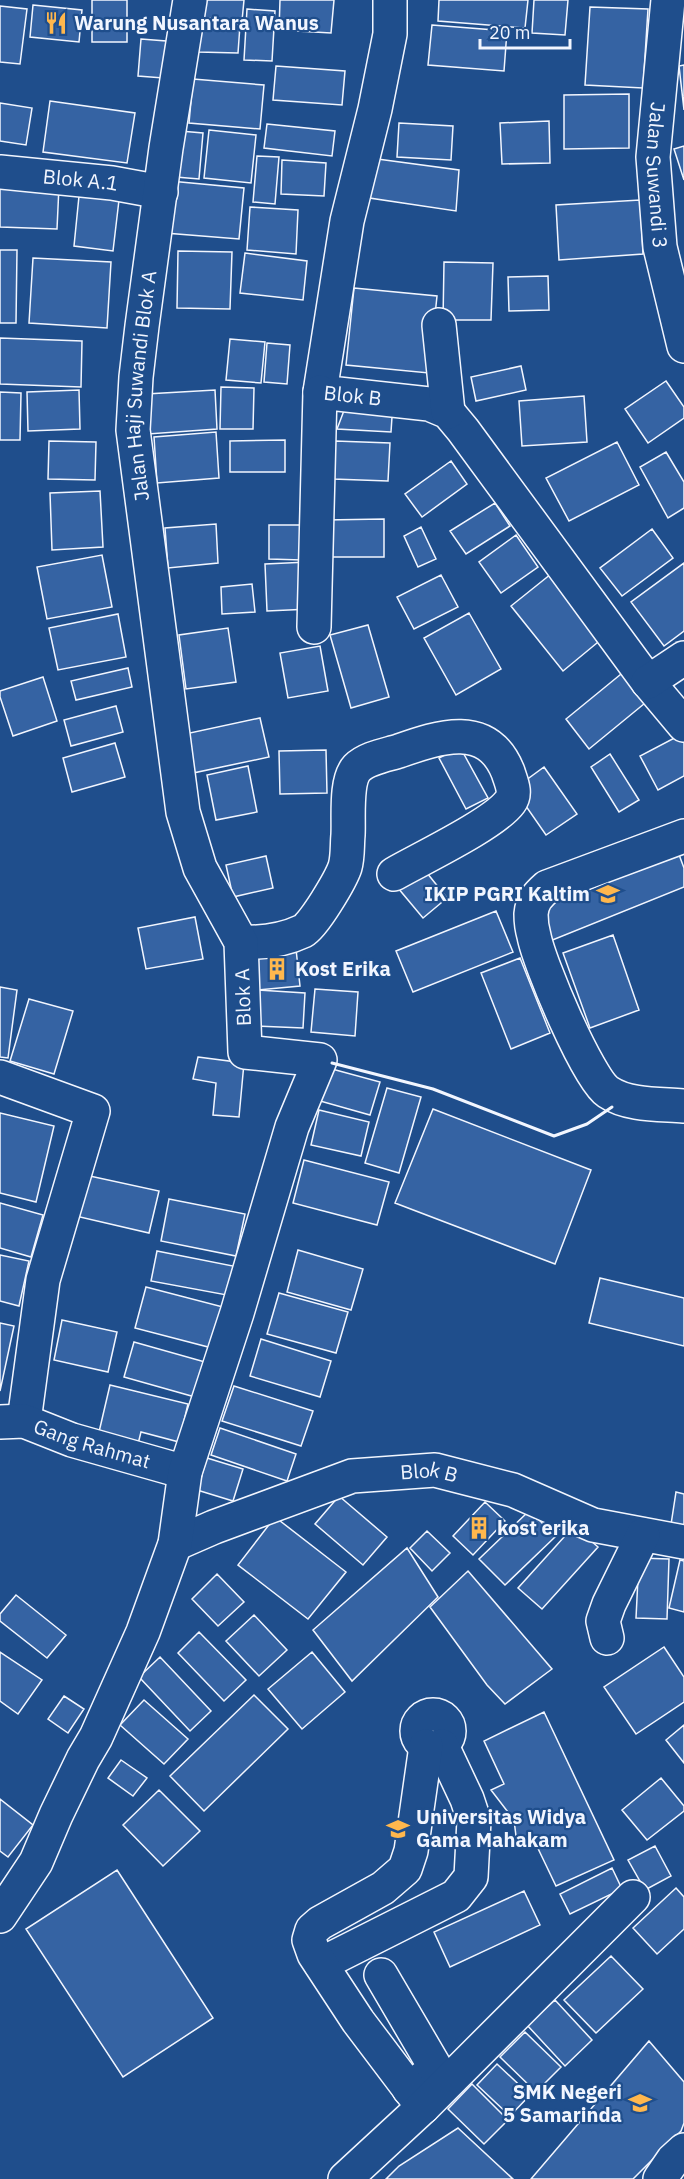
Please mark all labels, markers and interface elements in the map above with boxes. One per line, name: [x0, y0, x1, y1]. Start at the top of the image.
place label: Warung Nusantara Wanus: [74, 9, 319, 36]
restaurant icon: Warung Nusantara Wanus: [43, 10, 69, 36]
scale bar: [480, 12, 570, 50]
text: 20 m: [489, 21, 531, 44]
street label: Jalan Suwandi 3: [640, 101, 674, 249]
street label: Blok A.1: [42, 162, 121, 197]
street label: Jalan Haji Suwandi Blok A: [119, 269, 162, 503]
street label: Blok B: [322, 379, 383, 412]
place label: IKIP PGRI Kaltim: [424, 880, 590, 907]
school or university icon: IKIP PGRI Kaltim: [595, 881, 621, 907]
place label: Kost Erika: [295, 955, 391, 982]
building icon: Kost Erika: [264, 956, 290, 982]
street label: Blok A: [228, 967, 257, 1026]
street label: Gang Rahmat: [30, 1412, 154, 1475]
street label: Blok B: [399, 1455, 461, 1488]
place label: kost erika: [497, 1514, 590, 1541]
building icon: kost erika: [466, 1515, 492, 1541]
place label: Universitas Widya Gama Mahakam: [416, 1803, 586, 1853]
school or university icon: Universitas Widya Gama Mahakam: [385, 1816, 411, 1842]
place label: SMK Negeri 5 Samarinda: [503, 2078, 622, 2128]
school or university icon: SMK Negeri 5 Samarinda: [627, 2090, 653, 2116]

